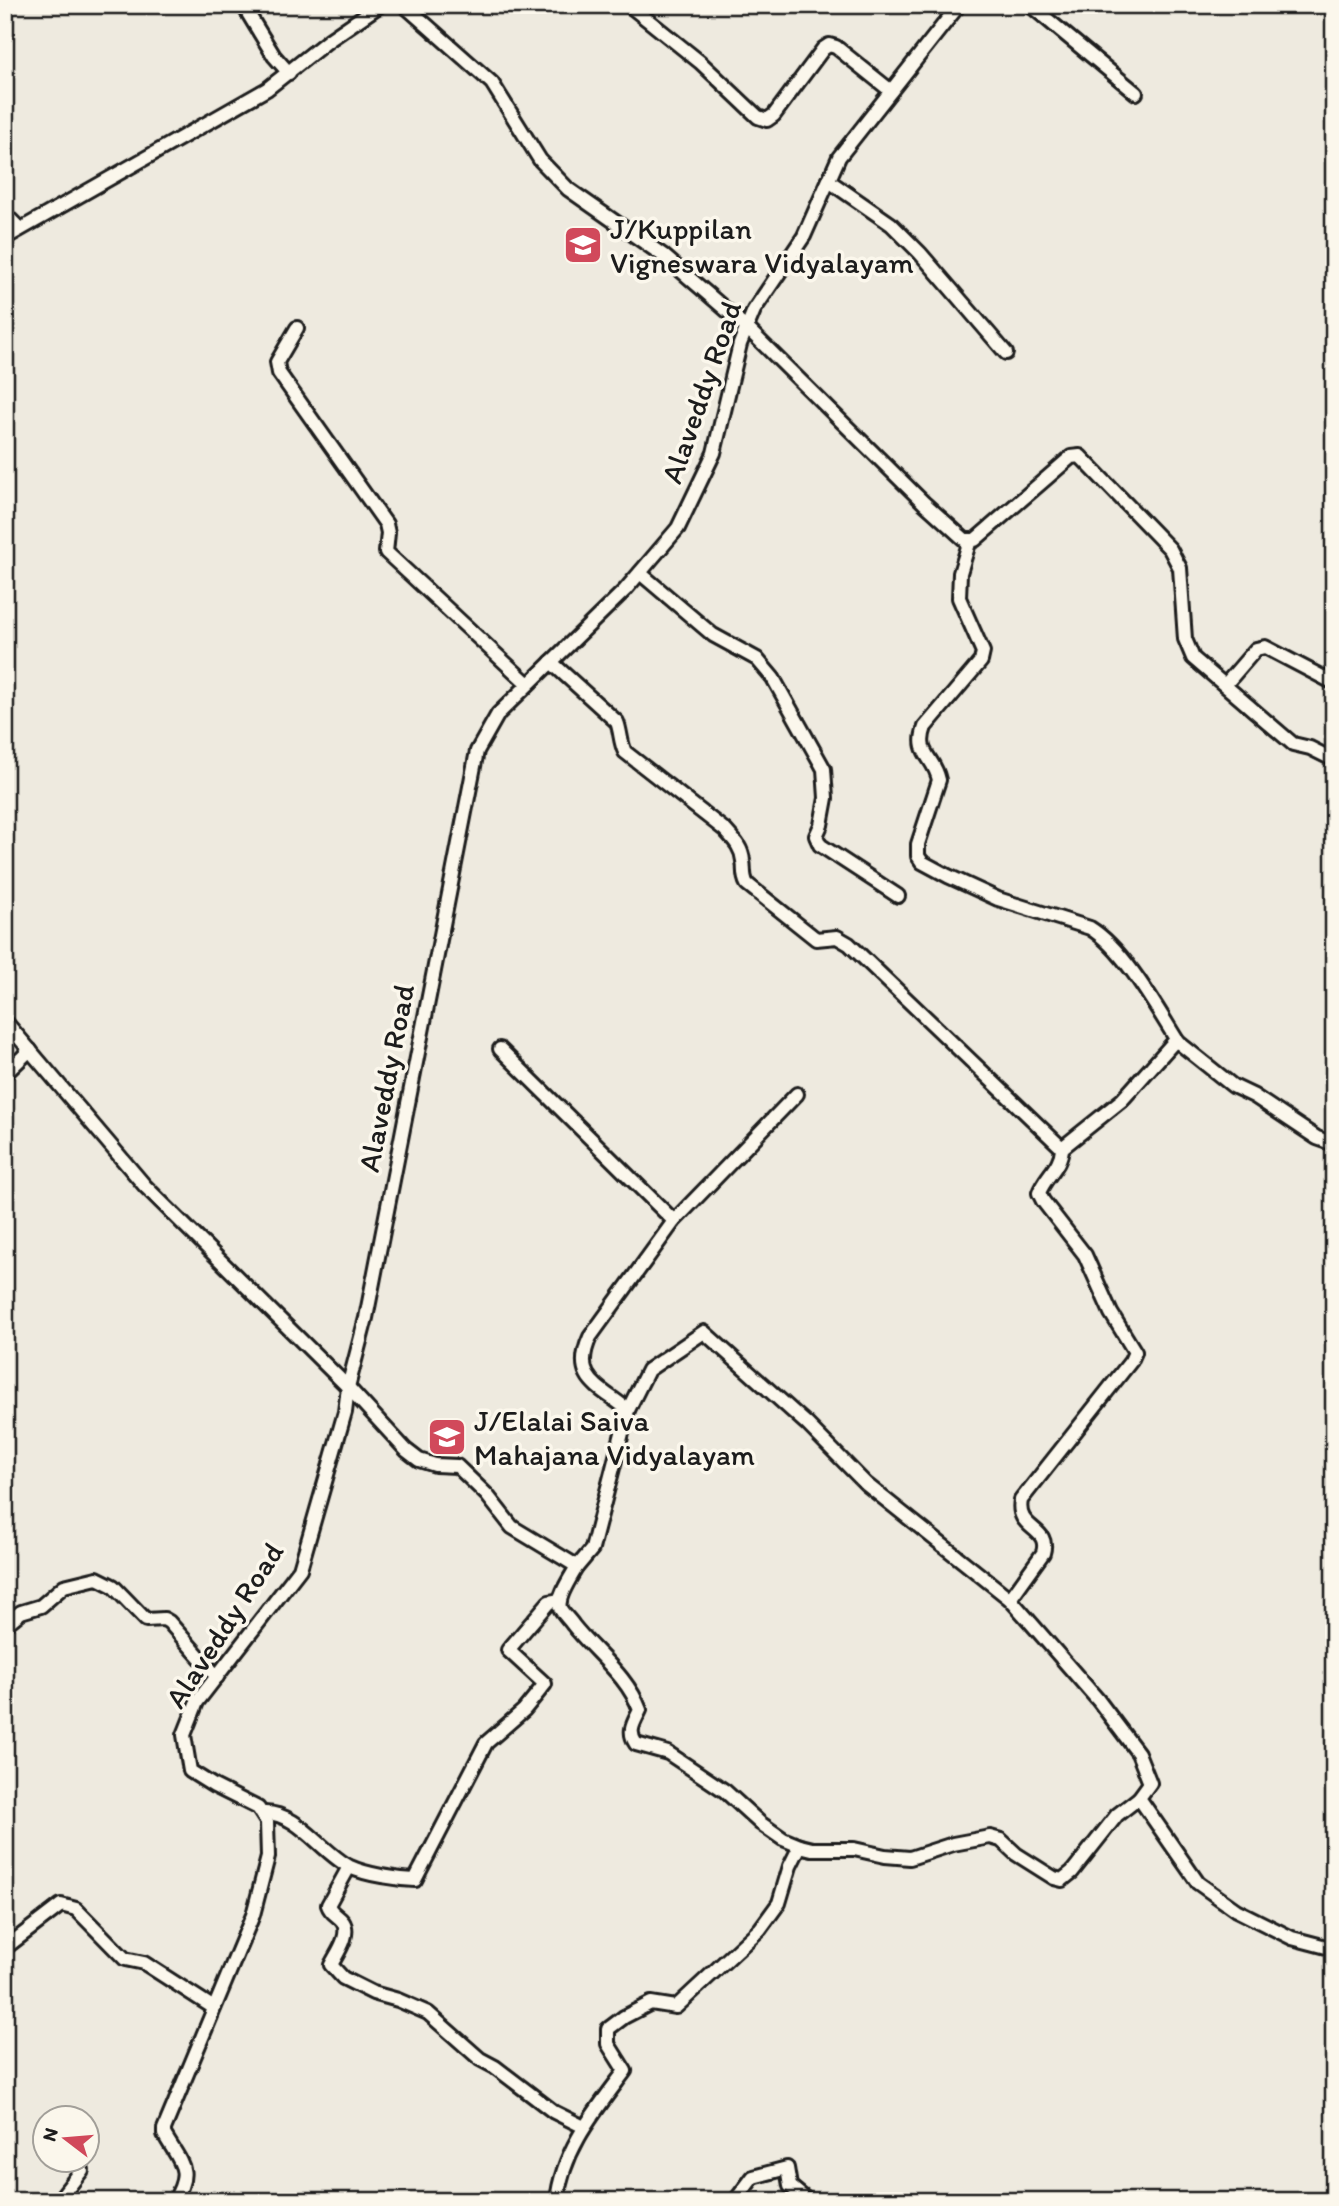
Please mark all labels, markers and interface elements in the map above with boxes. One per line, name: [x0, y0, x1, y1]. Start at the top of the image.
place label: J/Kuppilan Vigneswara Vidyalayam: [610, 210, 914, 281]
school or university icon: J/Kuppilan Vigneswara Vidyalayam: [562, 224, 604, 266]
street label: Alaveddy Road: [653, 296, 749, 488]
street label: Alaveddy Road: [350, 981, 422, 1175]
place label: J/Elalai Saiva Mahajana Vidyalayam: [474, 1402, 755, 1473]
school or university icon: J/Elalai Saiva Mahajana Vidyalayam: [426, 1416, 468, 1458]
street label: Alaveddy Road: [157, 1535, 291, 1715]
north arrow: [32, 2104, 102, 2174]
text: N: [37, 2125, 63, 2144]

